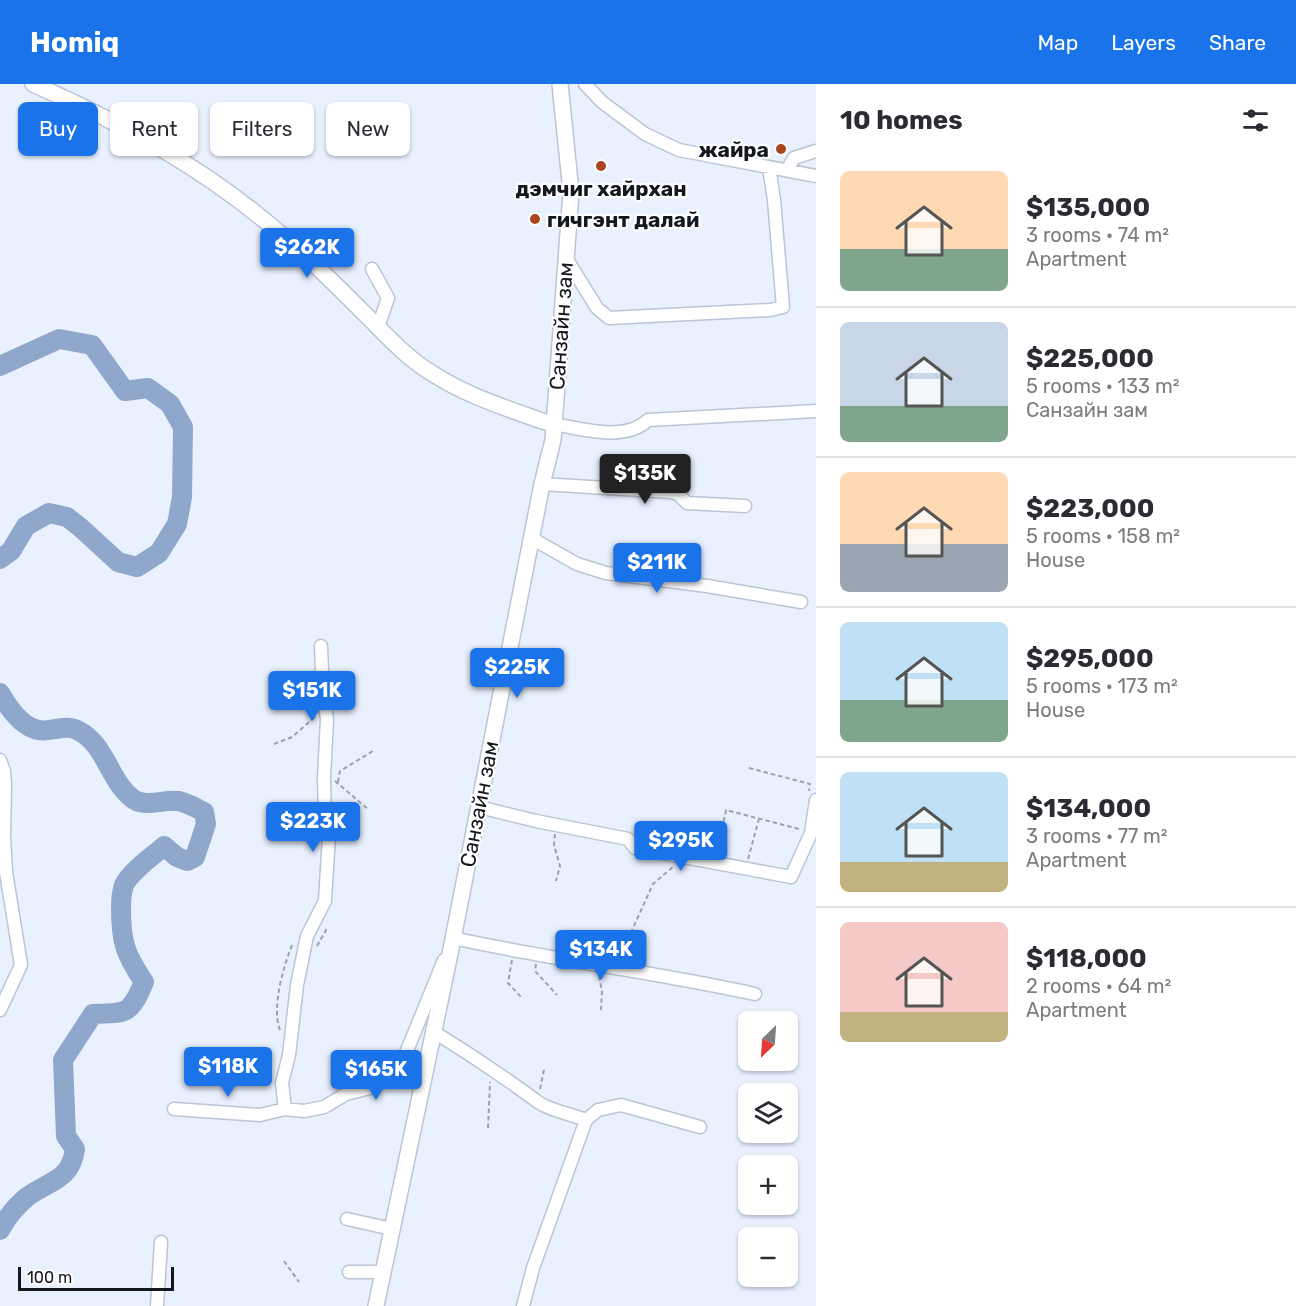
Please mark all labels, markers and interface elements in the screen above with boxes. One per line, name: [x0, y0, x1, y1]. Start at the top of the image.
text: Homiq: [30, 26, 119, 59]
text: Map: [1037, 30, 1078, 55]
text: Layers: [1111, 30, 1176, 55]
text: Share: [1209, 30, 1266, 55]
chip: Buy: [18, 102, 98, 156]
chip: Rent: [110, 102, 198, 156]
chip: Filters: [210, 102, 314, 156]
chip: New: [326, 102, 410, 156]
icon: filters: [1239, 104, 1272, 137]
text: 10 homes: [840, 105, 963, 136]
place label: жайра: [698, 137, 769, 162]
marker: жайра: [774, 142, 788, 156]
marker: дэмчиг хайрхан: [594, 159, 608, 173]
place label: дэмчиг хайрхан: [515, 176, 687, 201]
text: $135,000: [1026, 192, 1150, 223]
icon: home: [888, 195, 960, 267]
place label: гичгэнт далай: [547, 207, 699, 232]
marker: гичгэнт далай: [528, 212, 542, 226]
text: 3 rooms · 74 m²: [1026, 223, 1169, 247]
pin: $262K: [265, 228, 349, 279]
text: $262K: [274, 235, 340, 259]
text: Apartment: [1026, 247, 1127, 271]
street label: Санзайн зам: [544, 261, 578, 391]
text: $225,000: [1026, 343, 1154, 374]
icon: home: [888, 346, 960, 418]
text: 5 rooms · 133 m²: [1026, 374, 1180, 398]
text: Санзайн зам: [1026, 398, 1148, 422]
pin: $135K: [603, 454, 687, 505]
text: $135K: [614, 461, 676, 485]
text: $223,000: [1026, 493, 1154, 524]
icon: home: [888, 496, 960, 568]
text: 5 rooms · 158 m²: [1026, 524, 1180, 548]
pin: $211K: [615, 543, 699, 594]
text: House: [1026, 548, 1085, 572]
text: $211K: [627, 550, 687, 574]
text: $295,000: [1026, 643, 1154, 674]
icon: home: [888, 646, 960, 718]
pin: $225K: [475, 648, 559, 699]
text: $225K: [484, 655, 550, 679]
pin: $151K: [270, 671, 354, 722]
text: 5 rooms · 173 m²: [1026, 674, 1178, 698]
text: $151K: [282, 678, 342, 702]
text: House: [1026, 698, 1085, 722]
street label: Санзайн зам: [455, 739, 503, 869]
text: $134,000: [1026, 793, 1151, 824]
icon: home: [888, 796, 960, 868]
pin: $223K: [271, 802, 355, 853]
text: $223K: [280, 809, 346, 833]
pin: $295K: [639, 821, 723, 872]
text: 3 rooms · 77 m²: [1026, 824, 1168, 848]
text: $295K: [648, 828, 714, 852]
text: Apartment: [1026, 848, 1127, 872]
pin: $134K: [559, 930, 643, 981]
text: $134K: [569, 937, 633, 961]
text: $118,000: [1026, 943, 1147, 974]
icon: home: [888, 946, 960, 1018]
text: 2 rooms · 64 m²: [1026, 974, 1171, 998]
text: Apartment: [1026, 998, 1127, 1022]
north arrow: [738, 1011, 798, 1071]
map controls: [738, 1011, 798, 1287]
pin: $118K: [186, 1047, 270, 1098]
pin: $165K: [334, 1050, 418, 1101]
text: $118K: [198, 1054, 258, 1078]
text: $165K: [345, 1057, 407, 1081]
button: layers: [738, 1083, 798, 1143]
button: +: [738, 1155, 798, 1215]
button: −: [738, 1227, 798, 1287]
scale bar: [18, 1264, 174, 1292]
text: 100 m: [27, 1268, 72, 1287]

